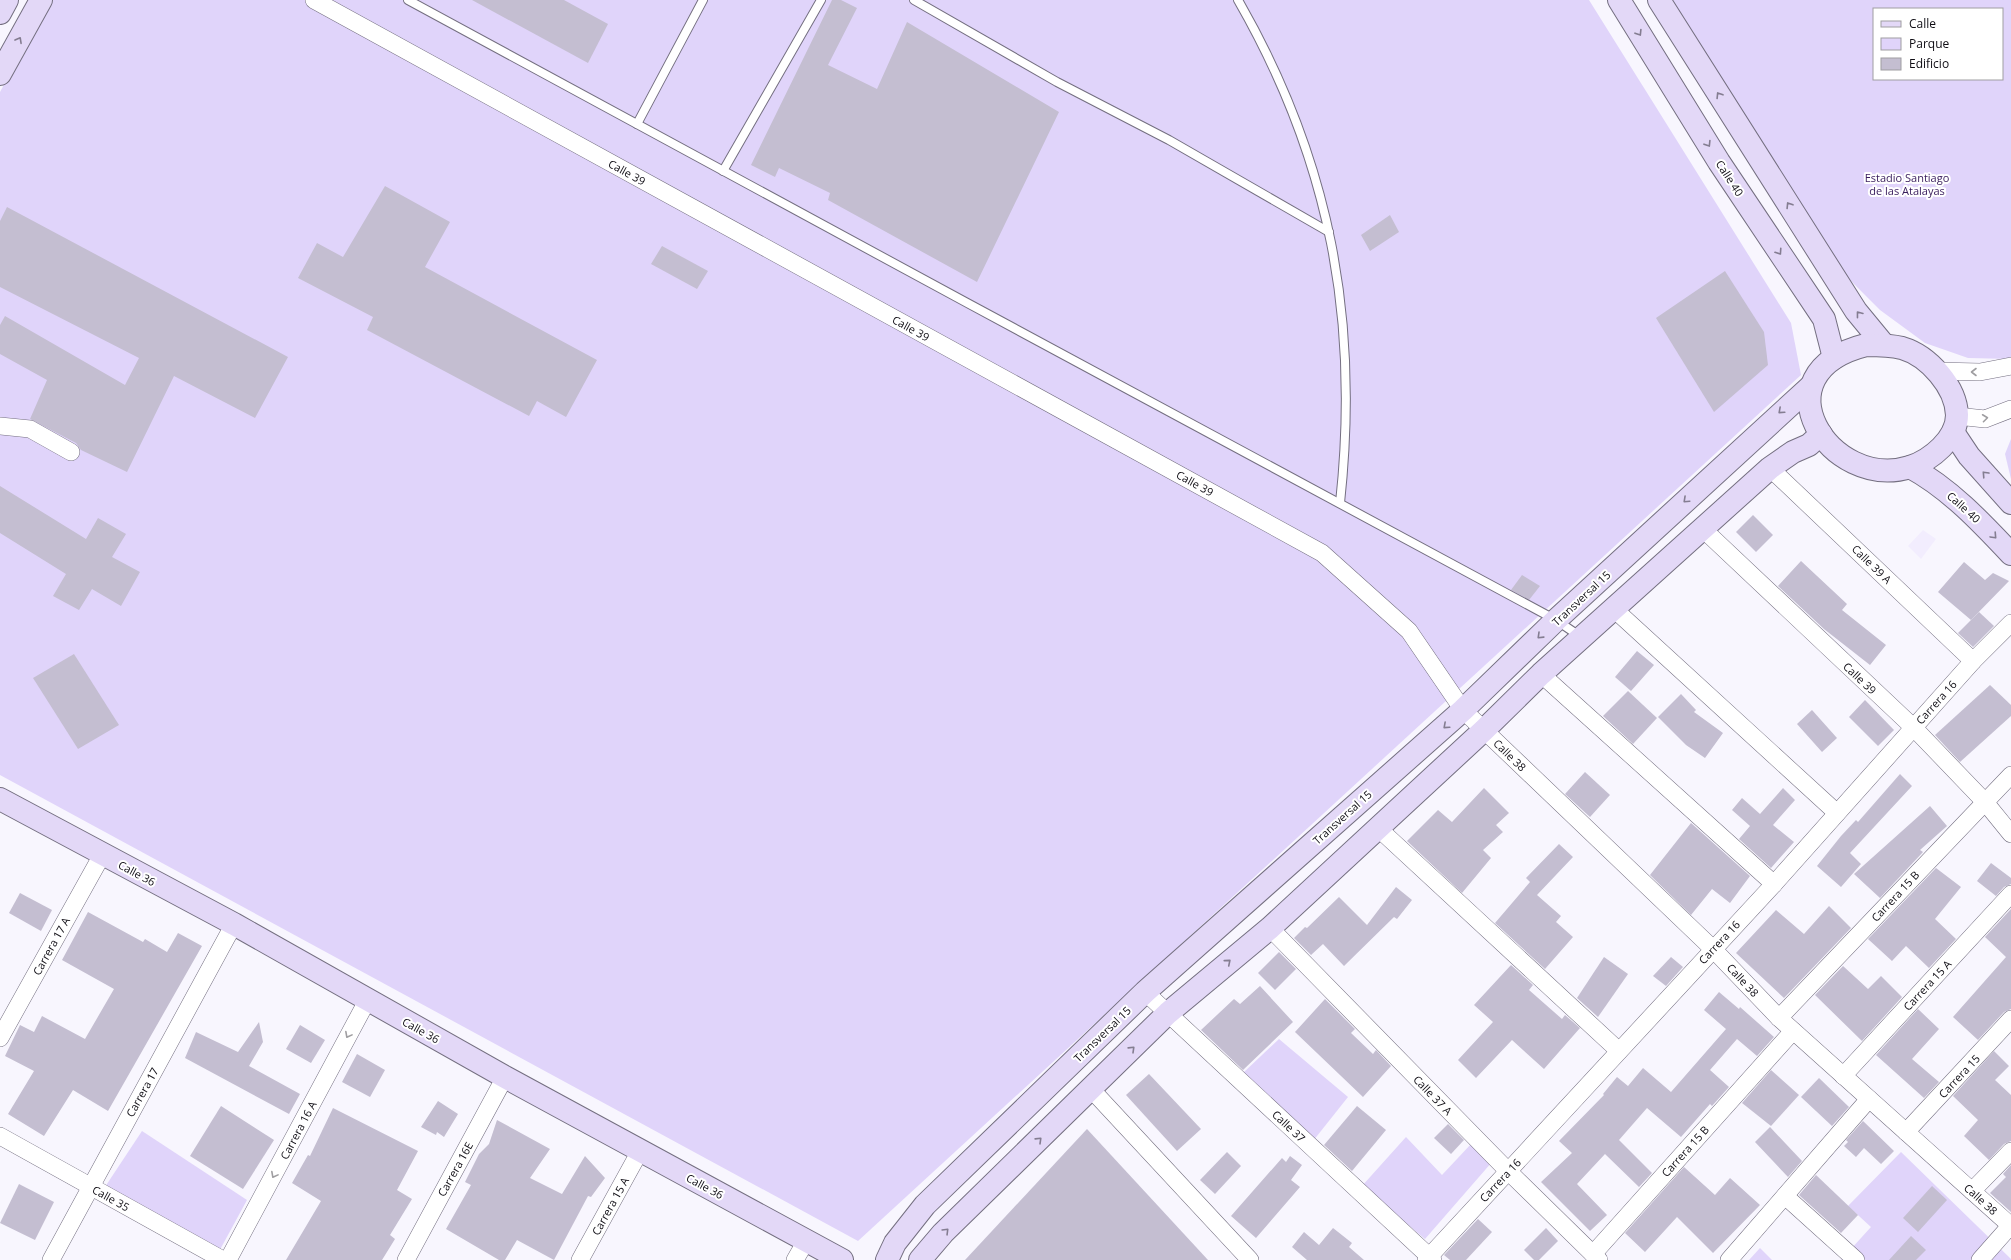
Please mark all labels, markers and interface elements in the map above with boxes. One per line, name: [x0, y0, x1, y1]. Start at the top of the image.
legend: [1873, 8, 2003, 80]
text: Calle: [1909, 15, 1936, 32]
one-way arrow: [1635, 29, 1642, 36]
text: Parque: [1909, 35, 1949, 52]
one-way arrow: [14, 37, 22, 44]
text: Edificio: [1909, 55, 1949, 72]
one-way arrow: [1716, 92, 1724, 99]
one-way arrow: [1703, 140, 1711, 147]
street label: Calle 39: [606, 156, 648, 188]
street label: Calle 40: [1713, 157, 1747, 199]
park label: Estadio Santiago de las Atalayas: [1865, 170, 1950, 198]
one-way arrow: [1786, 202, 1793, 209]
one-way arrow: [1774, 248, 1782, 255]
street label: Calle 39: [890, 312, 932, 344]
one-way arrow: [1856, 312, 1863, 319]
one-way arrow: [1971, 368, 1977, 376]
one-way arrow: [1779, 407, 1786, 414]
one-way arrow: [1981, 413, 1988, 422]
street label: Calle 39: [1174, 467, 1216, 499]
one-way arrow: [1983, 471, 1990, 479]
street label: Calle 40: [1944, 488, 1984, 526]
one-way arrow: [1683, 495, 1691, 502]
one-way arrow: [1989, 531, 1997, 539]
street label: Calle 39 A: [1849, 541, 1895, 587]
street label: Transversal 15: [1549, 567, 1613, 629]
one-way arrow: [1537, 631, 1545, 639]
street label: Calle 39: [1840, 659, 1880, 697]
street label: Carrera 16: [1912, 677, 1960, 727]
one-way arrow: [1443, 721, 1450, 728]
street label: Calle 38: [1490, 736, 1530, 774]
street label: Transversal 15: [1309, 787, 1375, 847]
street label: Calle 36: [116, 857, 158, 889]
street label: Carrera 15 B: [1868, 867, 1922, 925]
street label: Carrera 17 A: [29, 914, 73, 978]
street label: Carrera 16: [1695, 917, 1743, 967]
street label: Carrera 15 A: [1900, 956, 1954, 1014]
one-way arrow: [1224, 960, 1231, 967]
street label: Calle 38: [1724, 960, 1762, 1000]
street label: Transversal 15: [1070, 1003, 1134, 1065]
street label: Calle 36: [400, 1014, 442, 1046]
one-way arrow: [346, 1031, 353, 1038]
one-way arrow: [1127, 1046, 1135, 1054]
street label: Carrera 15: [1935, 1051, 1983, 1101]
street label: Carrera 17: [122, 1065, 162, 1119]
street label: Calle 37 A: [1410, 1072, 1456, 1118]
street label: Carrera 16 A: [276, 1098, 320, 1162]
street label: Calle 37: [1269, 1107, 1309, 1145]
street label: Carrera 15 B: [1658, 1122, 1712, 1180]
one-way arrow: [1034, 1137, 1042, 1145]
street label: Carrera 16E: [434, 1139, 476, 1199]
street label: Carrera 16: [1476, 1155, 1524, 1205]
one-way arrow: [271, 1170, 279, 1178]
street label: Calle 36: [684, 1170, 726, 1202]
street label: Carrera 15 A: [588, 1174, 632, 1238]
street label: Calle 38: [1961, 1180, 2001, 1218]
street label: Calle 35: [90, 1182, 132, 1214]
one-way arrow: [941, 1228, 948, 1236]

